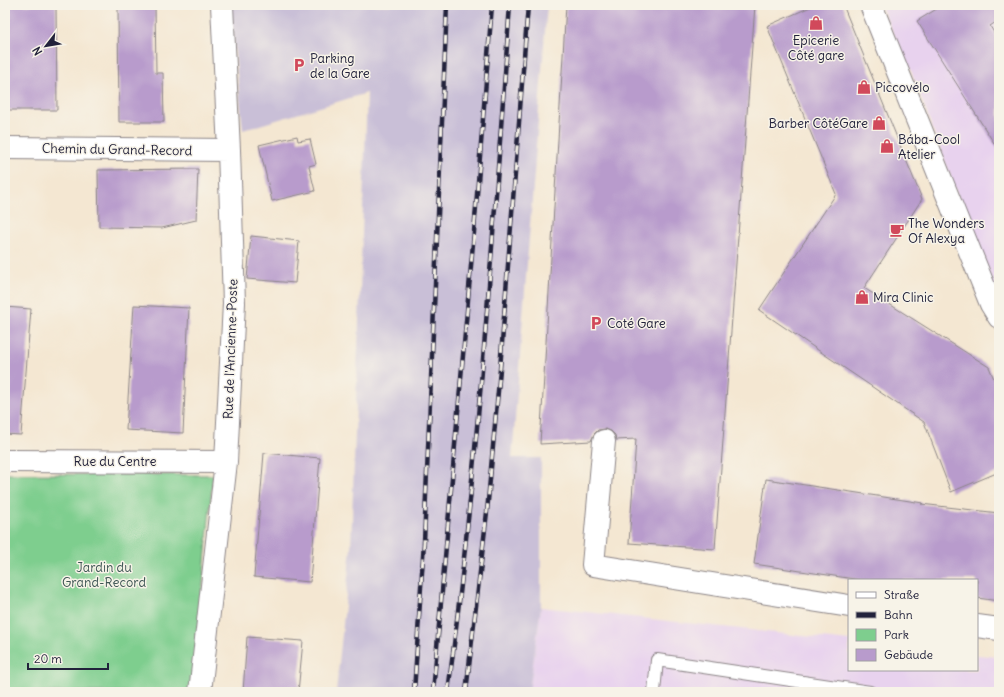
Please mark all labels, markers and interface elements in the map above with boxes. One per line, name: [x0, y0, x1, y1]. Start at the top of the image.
shop icon: Epicerie Côté gare: [808, 15, 824, 31]
north arrow: [26, 26, 66, 66]
place label: Epicerie Côté gare: [788, 32, 844, 64]
text: N: [29, 44, 45, 58]
place label: Parking de la Gare: [310, 50, 370, 82]
parking icon: Parking de la Gare: [291, 57, 307, 73]
shop icon: Piccovélo: [856, 79, 872, 95]
place label: Piccovélo: [875, 79, 930, 96]
place label: Barber CôtéGare: [769, 115, 868, 132]
shop icon: Barber CôtéGare: [871, 115, 887, 131]
place label: Bába-Cool Atelier: [898, 131, 960, 163]
shop icon: Bába-Cool Atelier: [879, 138, 895, 154]
street label: Chemin du Grand-Record: [42, 140, 193, 159]
place label: The Wonders Of Alexya: [908, 215, 984, 247]
cafe icon: The Wonders Of Alexya: [889, 222, 905, 238]
street label: Rue de l'Ancienne-Poste: [220, 279, 241, 419]
shop icon: Mira Clinic: [854, 289, 870, 305]
place label: Mira Clinic: [873, 289, 934, 306]
parking icon: Coté Gare: [588, 315, 604, 331]
place label: Coté Gare: [607, 315, 666, 332]
street label: Rue du Centre: [73, 453, 157, 470]
park label: Jardin du Grand-Record: [62, 559, 146, 591]
legend: [848, 579, 978, 671]
text: Straße: [884, 587, 919, 602]
text: Bahn: [884, 607, 913, 622]
text: Park: [884, 627, 909, 642]
scale bar: [28, 645, 108, 671]
text: Gebäude: [884, 647, 933, 662]
text: 20 m: [34, 651, 62, 666]

